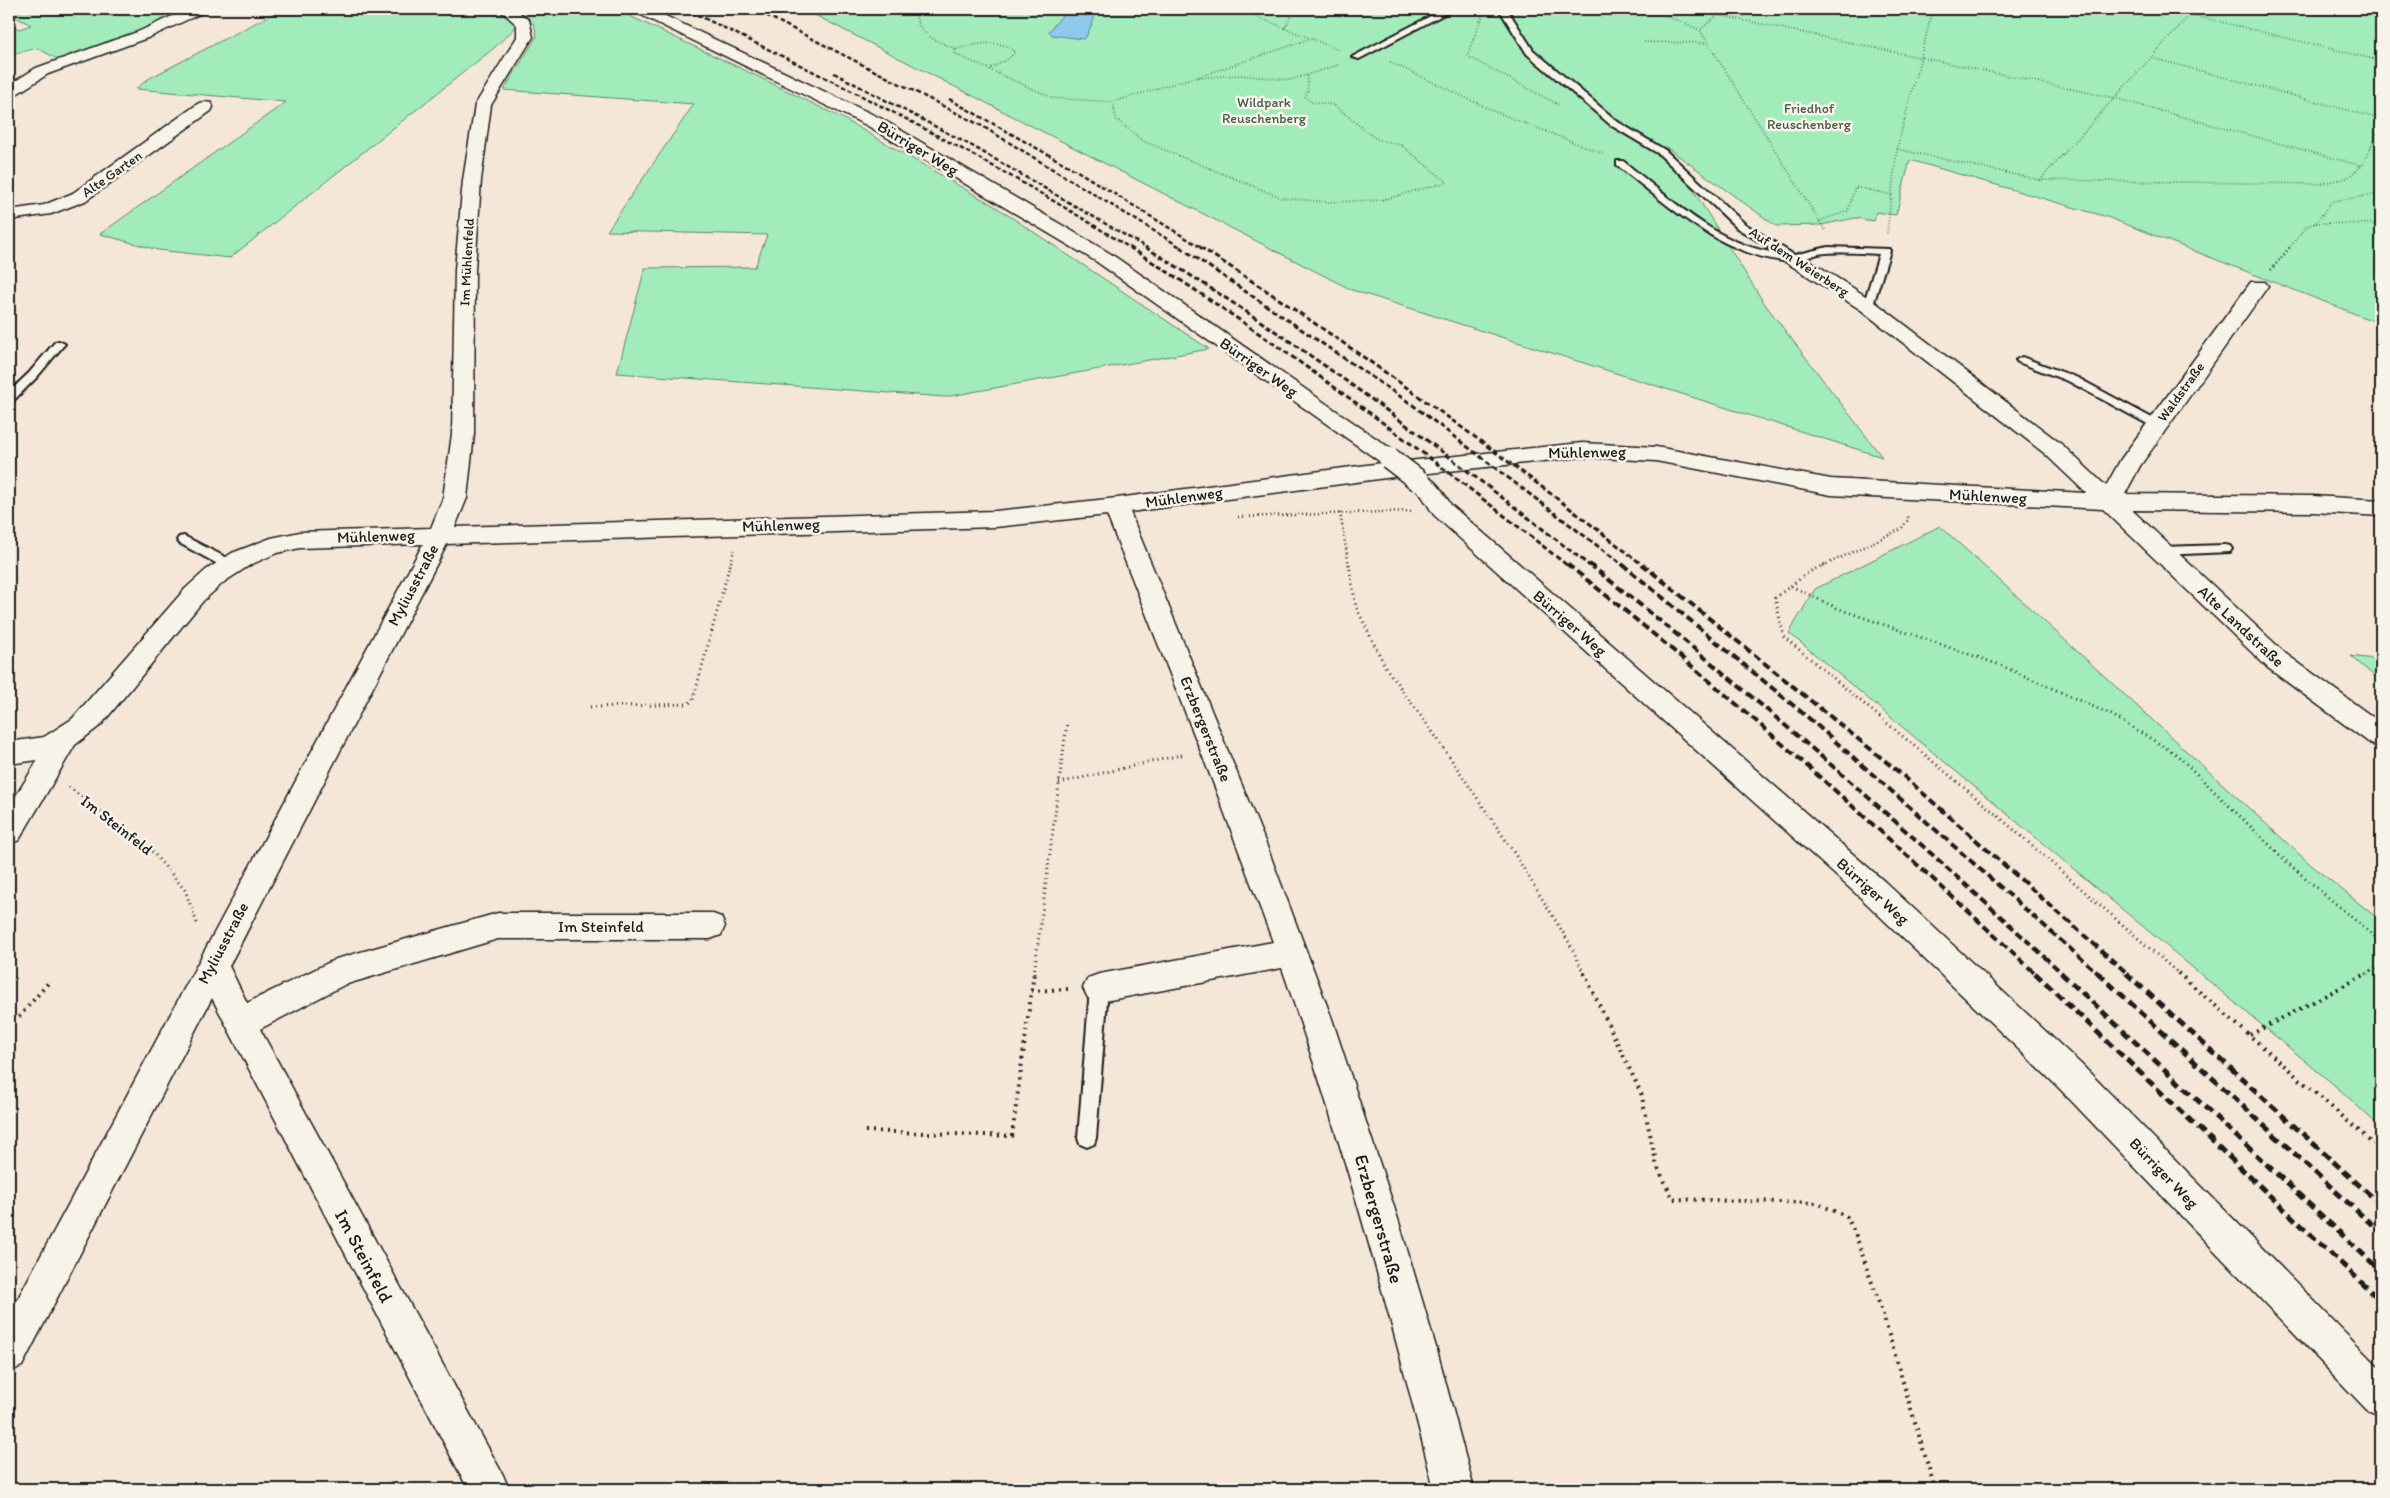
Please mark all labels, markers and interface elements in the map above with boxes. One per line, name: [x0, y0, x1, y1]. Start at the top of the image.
park label: Wildpark Reuschenberg: [1222, 94, 1307, 127]
park label: Friedhof Reuschenberg: [1767, 100, 1852, 133]
street label: Bürriger Weg: [874, 116, 963, 180]
street label: Alte Garten: [79, 147, 146, 201]
street label: Im Mühlenfeld: [456, 217, 478, 306]
street label: Auf dem Weierberg: [1746, 223, 1853, 301]
street label: Bürriger Weg: [1216, 333, 1302, 401]
street label: Waldstraße: [2154, 359, 2208, 425]
street label: Mühlenweg: [1548, 442, 1627, 462]
street label: Mühlenweg: [1144, 482, 1225, 512]
street label: Mühlenweg: [1949, 484, 2028, 508]
street label: Mühlenweg: [742, 514, 821, 536]
street label: Mühlenweg: [337, 525, 416, 547]
street label: Myliusstraße: [384, 541, 442, 629]
street label: Alte Landstraße: [2194, 581, 2288, 671]
street label: Bürriger Weg: [1529, 586, 1611, 661]
street label: Erzbergerstraße: [1176, 674, 1236, 784]
street label: Im Steinfeld: [77, 791, 157, 859]
street label: Bürriger Weg: [1833, 854, 1914, 929]
street label: Myliusstraße: [194, 899, 252, 987]
street label: Im Steinfeld: [558, 917, 644, 936]
street label: Bürriger Weg: [2126, 1134, 2203, 1213]
street label: Erzbergerstraße: [1350, 1152, 1408, 1286]
street label: Im Steinfeld: [330, 1206, 398, 1307]

